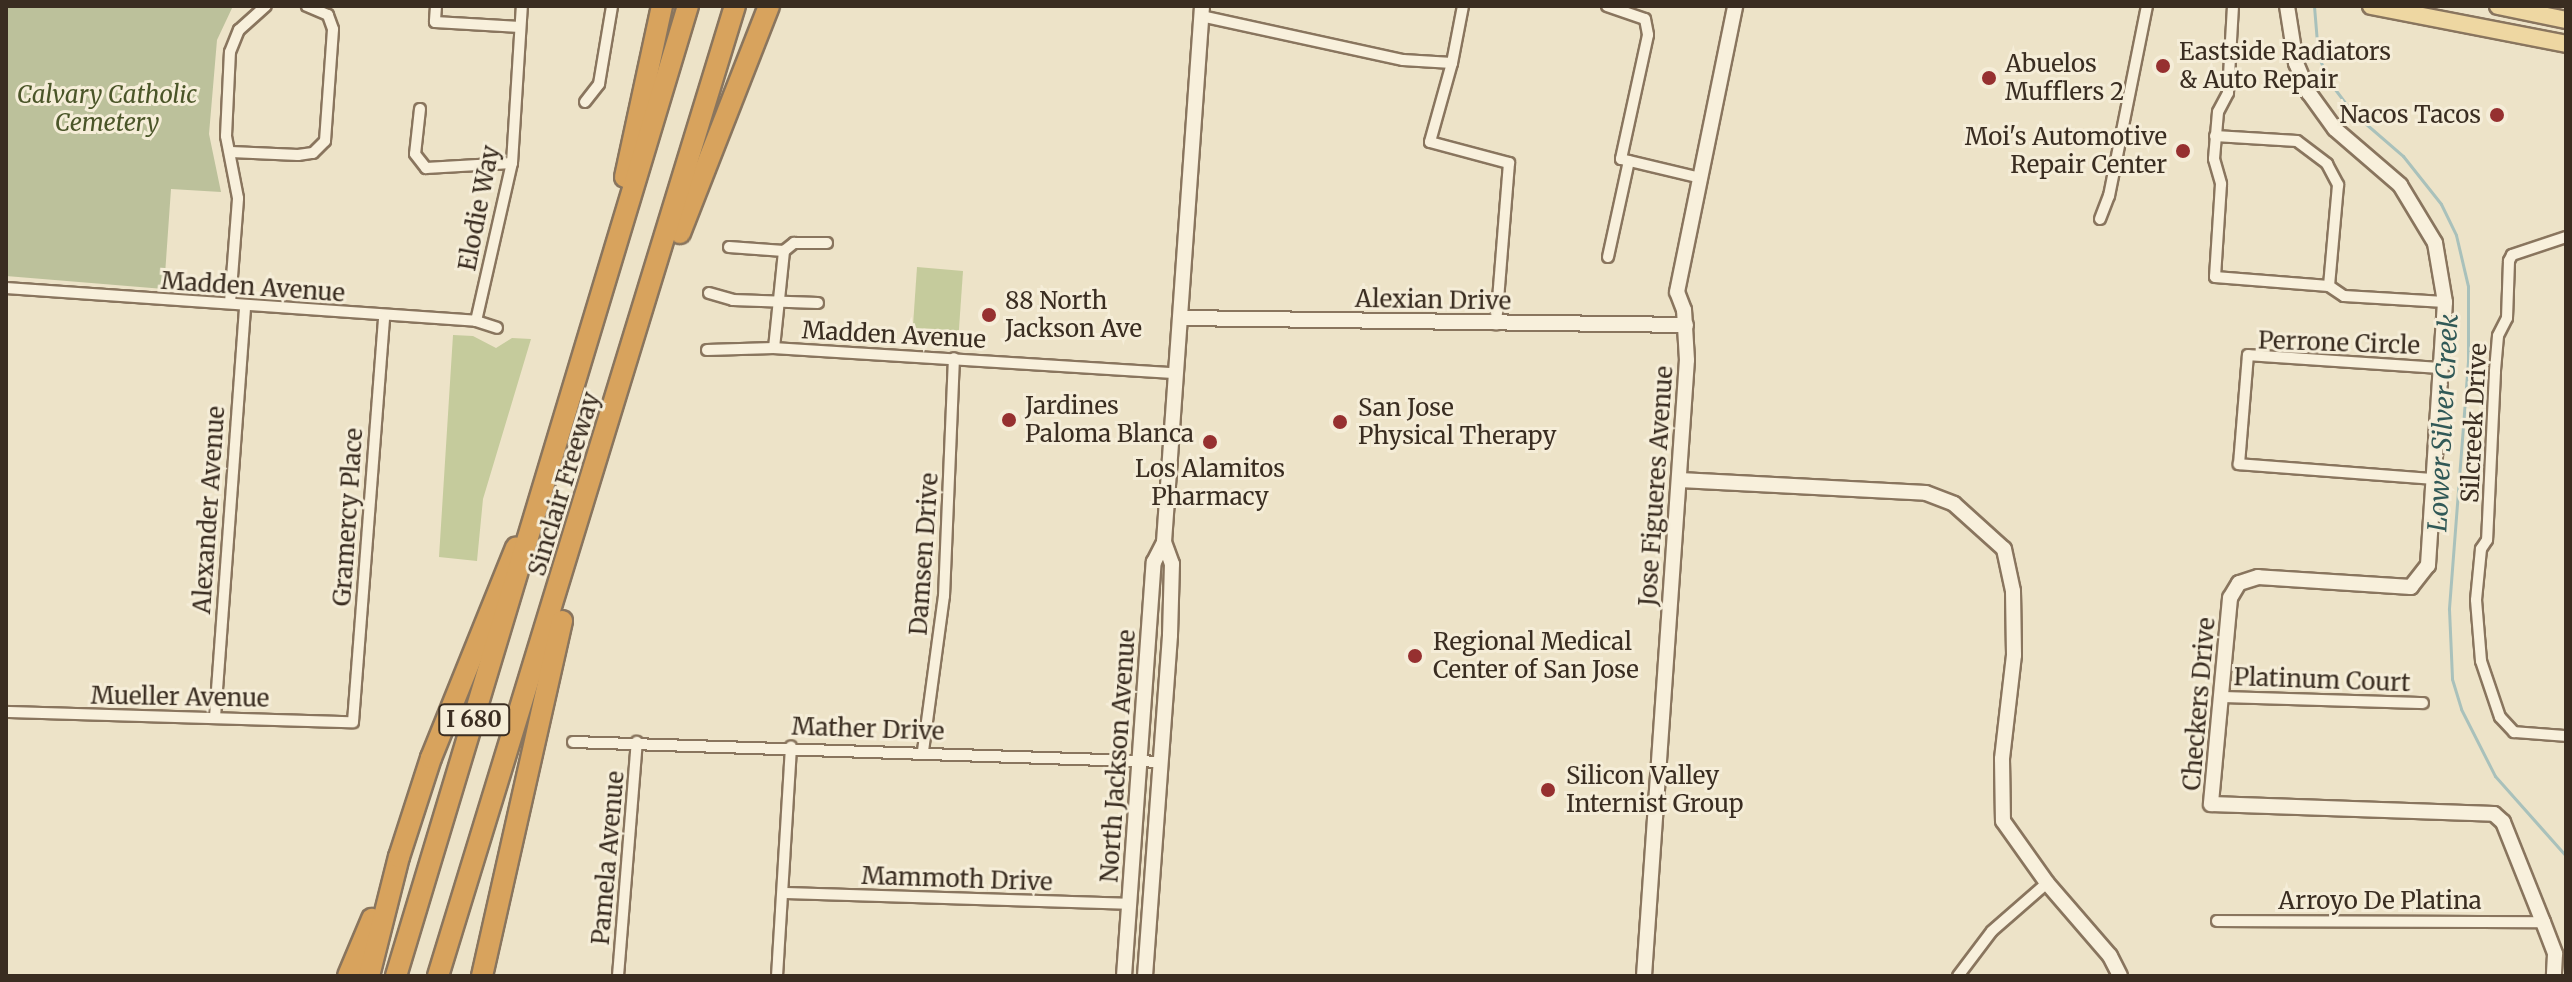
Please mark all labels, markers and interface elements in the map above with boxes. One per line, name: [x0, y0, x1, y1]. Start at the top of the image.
place label: Eastside Radiators & Auto Repair: [2179, 38, 2391, 94]
place label: Abuelos Mufflers 2: [2005, 50, 2124, 106]
marker: Eastside Radiators & Auto Repair: [2154, 57, 2172, 75]
marker: Abuelos Mufflers 2: [1980, 69, 1998, 87]
park label: Calvary Catholic Cemetery: [17, 81, 197, 137]
place label: Nacos Tacos: [2340, 101, 2481, 129]
marker: Nacos Tacos: [2488, 106, 2506, 124]
place label: Moi's Automotive Repair Center: [1965, 123, 2167, 179]
marker: Moi's Automotive Repair Center: [2174, 142, 2192, 160]
street label: Elodie Way: [453, 143, 505, 273]
street label: Madden Avenue: [160, 266, 346, 308]
street label: Alexian Drive: [1355, 284, 1511, 316]
place label: 88 North Jackson Ave: [1005, 287, 1142, 343]
marker: 88 North Jackson Ave: [980, 306, 998, 324]
water label: Lower Silver Creek: [2422, 313, 2464, 533]
street label: Madden Avenue: [801, 316, 987, 354]
street label: Perrone Circle: [2258, 326, 2420, 360]
street label: Silcreek Drive: [2455, 342, 2493, 504]
street label: Jose Figueres Avenue: [1633, 365, 1679, 607]
street label: Sinclair Freeway: [522, 389, 606, 579]
place label: Jardines Paloma Blanca: [1025, 392, 1194, 448]
place label: San Jose Physical Therapy: [1358, 394, 1556, 450]
street label: Alexander Avenue: [187, 405, 231, 615]
marker: Jardines Paloma Blanca: [1000, 411, 1018, 429]
marker: San Jose Physical Therapy: [1329, 411, 1351, 433]
street label: Gramercy Place: [327, 427, 369, 607]
marker: Los Alamitos Pharmacy: [1201, 433, 1219, 451]
place label: Los Alamitos Pharmacy: [1135, 455, 1285, 511]
street label: Damsen Drive: [904, 472, 944, 636]
street label: Checkers Drive: [2177, 616, 2221, 792]
street label: North Jackson Avenue: [1095, 628, 1141, 884]
place label: Regional Medical Center of San Jose: [1433, 628, 1639, 684]
marker: Regional Medical Center of San Jose: [1404, 645, 1426, 667]
street label: Platinum Court: [2233, 663, 2411, 697]
street label: Mueller Avenue: [90, 681, 270, 713]
road number: I 680: [438, 702, 510, 738]
street label: Mather Drive: [791, 712, 945, 746]
place label: Silicon Valley Internist Group: [1566, 762, 1744, 818]
street label: Pamela Avenue: [586, 770, 630, 946]
marker: Silicon Valley Internist Group: [1537, 779, 1559, 801]
street label: Mammoth Drive: [861, 861, 1053, 897]
street label: Arroyo De Platina: [2278, 887, 2482, 915]

